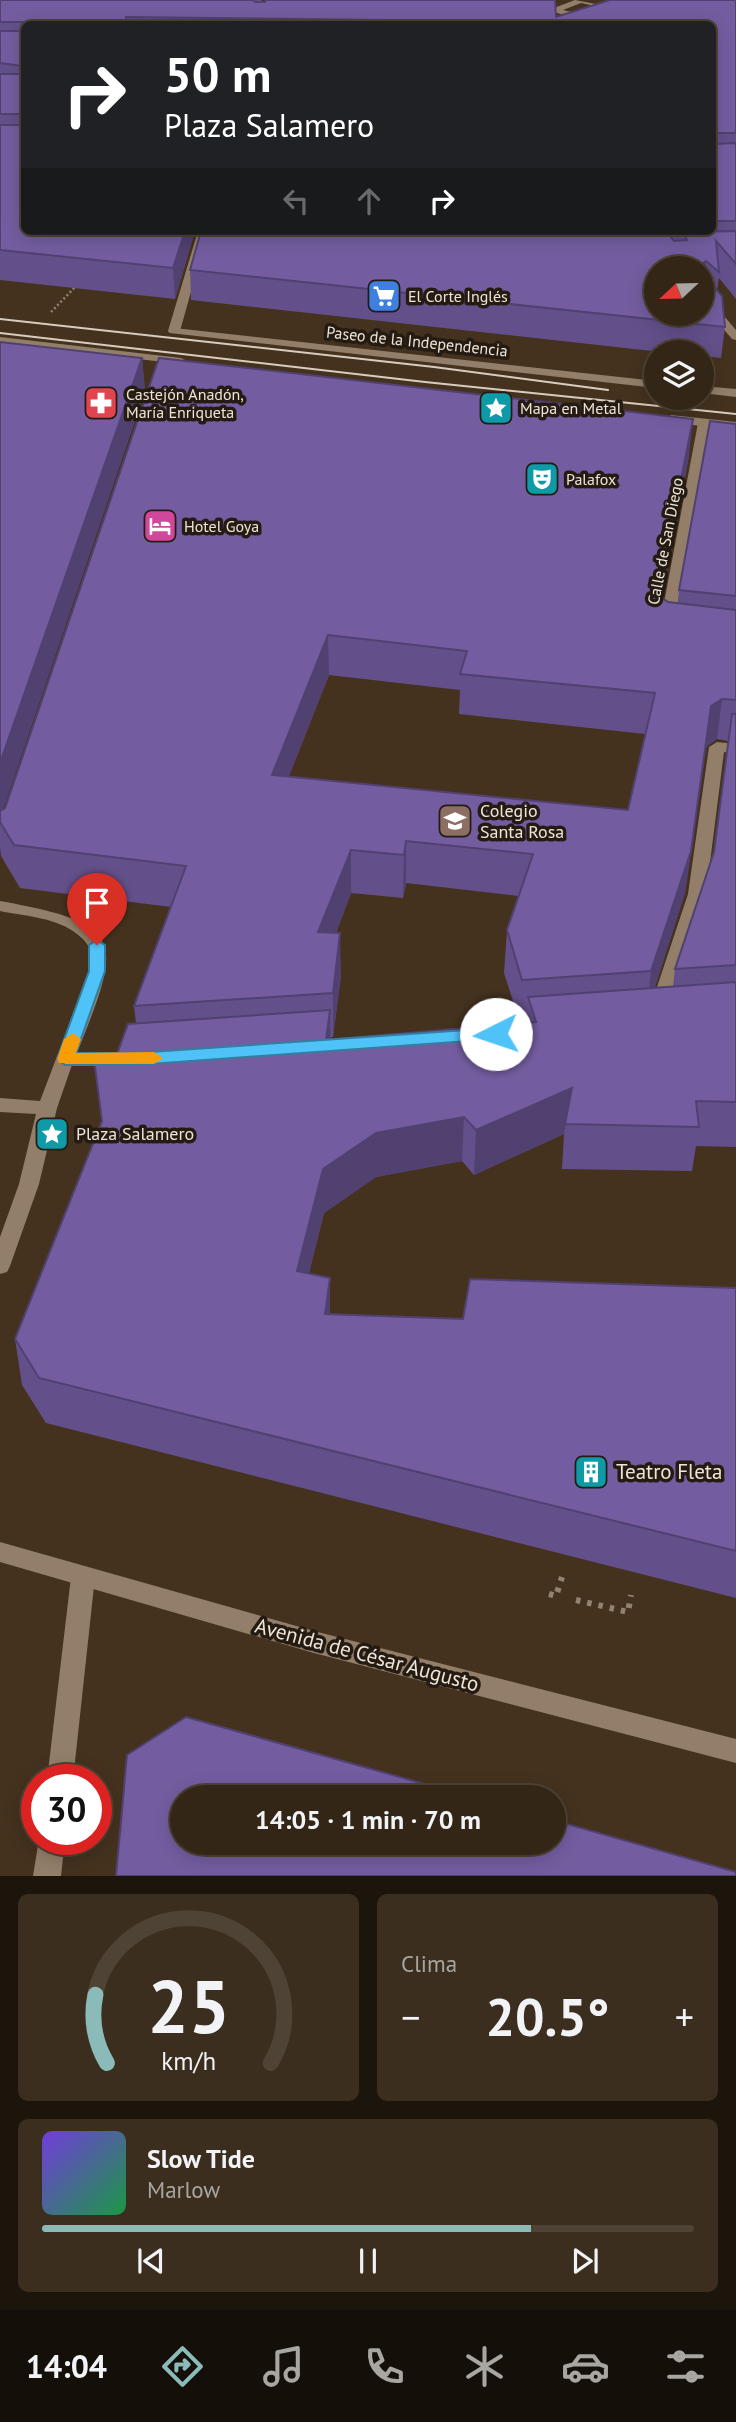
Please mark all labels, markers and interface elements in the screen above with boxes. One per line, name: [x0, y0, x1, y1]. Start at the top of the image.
text: 50 m: [164, 42, 271, 106]
icon: right: [49, 49, 140, 140]
text: Plaza Salamero: [164, 104, 374, 146]
icon: left: [277, 182, 315, 220]
icon: ahead: [350, 182, 388, 220]
icon: right: [423, 182, 461, 220]
north arrow: [644, 256, 714, 326]
map controls: [644, 256, 714, 410]
supermarket icon: El Corte Inglés: [365, 277, 403, 315]
place label: El Corte Inglés: [408, 286, 508, 306]
street label: Paseo de la Independencia: [325, 322, 509, 360]
button: layers: [644, 340, 714, 410]
pharmacy icon: Castejón Anadón, María Enriqueta: [82, 384, 120, 422]
place label: Castejón Anadón, María Enriqueta: [126, 384, 244, 422]
place icon: Mapa en Metal: [477, 389, 515, 427]
place label: Mapa en Metal: [520, 398, 622, 418]
theatre icon: Palafox: [523, 460, 561, 498]
place label: Palafox: [566, 469, 616, 489]
street label: Calle de San Diego: [643, 476, 687, 606]
hotel icon: Hotel Goya: [141, 507, 179, 545]
place label: Hotel Goya: [184, 516, 259, 536]
place label: Colegio Santa Rosa: [480, 799, 564, 843]
school or university icon: Colegio Santa Rosa: [436, 802, 474, 840]
pin: [67, 873, 127, 945]
icon: arrive: [78, 884, 116, 922]
position arrow: [459, 997, 533, 1071]
place icon: Plaza Salamero: [33, 1115, 71, 1153]
place label: Plaza Salamero: [76, 1122, 194, 1145]
building icon: Teatro Fleta: [572, 1453, 610, 1491]
place label: Teatro Fleta: [616, 1458, 722, 1485]
street label: Avenida de César Augusto: [252, 1612, 482, 1697]
speed limit sign: 30: [21, 1764, 112, 1855]
text: 14:05 · 1 min · 70 m: [255, 1803, 481, 1836]
text: Clima: [401, 1949, 457, 1978]
text: 25: [147, 1960, 230, 2054]
text: 20.5°: [486, 1983, 609, 2050]
text: −: [401, 1992, 420, 2041]
text: +: [675, 1992, 694, 2041]
text: km/h: [161, 2045, 216, 2077]
text: Slow Tide: [147, 2142, 255, 2175]
text: Marlow: [147, 2175, 220, 2204]
icon: previous: [132, 2242, 170, 2280]
icon: pause: [349, 2242, 387, 2280]
icon: next: [566, 2242, 604, 2280]
icon: directions: [158, 2342, 207, 2391]
icon: music: [259, 2342, 308, 2391]
icon: phone: [360, 2342, 409, 2391]
icon: climate: [460, 2342, 509, 2391]
icon: car: [561, 2342, 610, 2391]
icon: filters: [661, 2342, 710, 2391]
text: 14:04: [26, 2345, 107, 2387]

